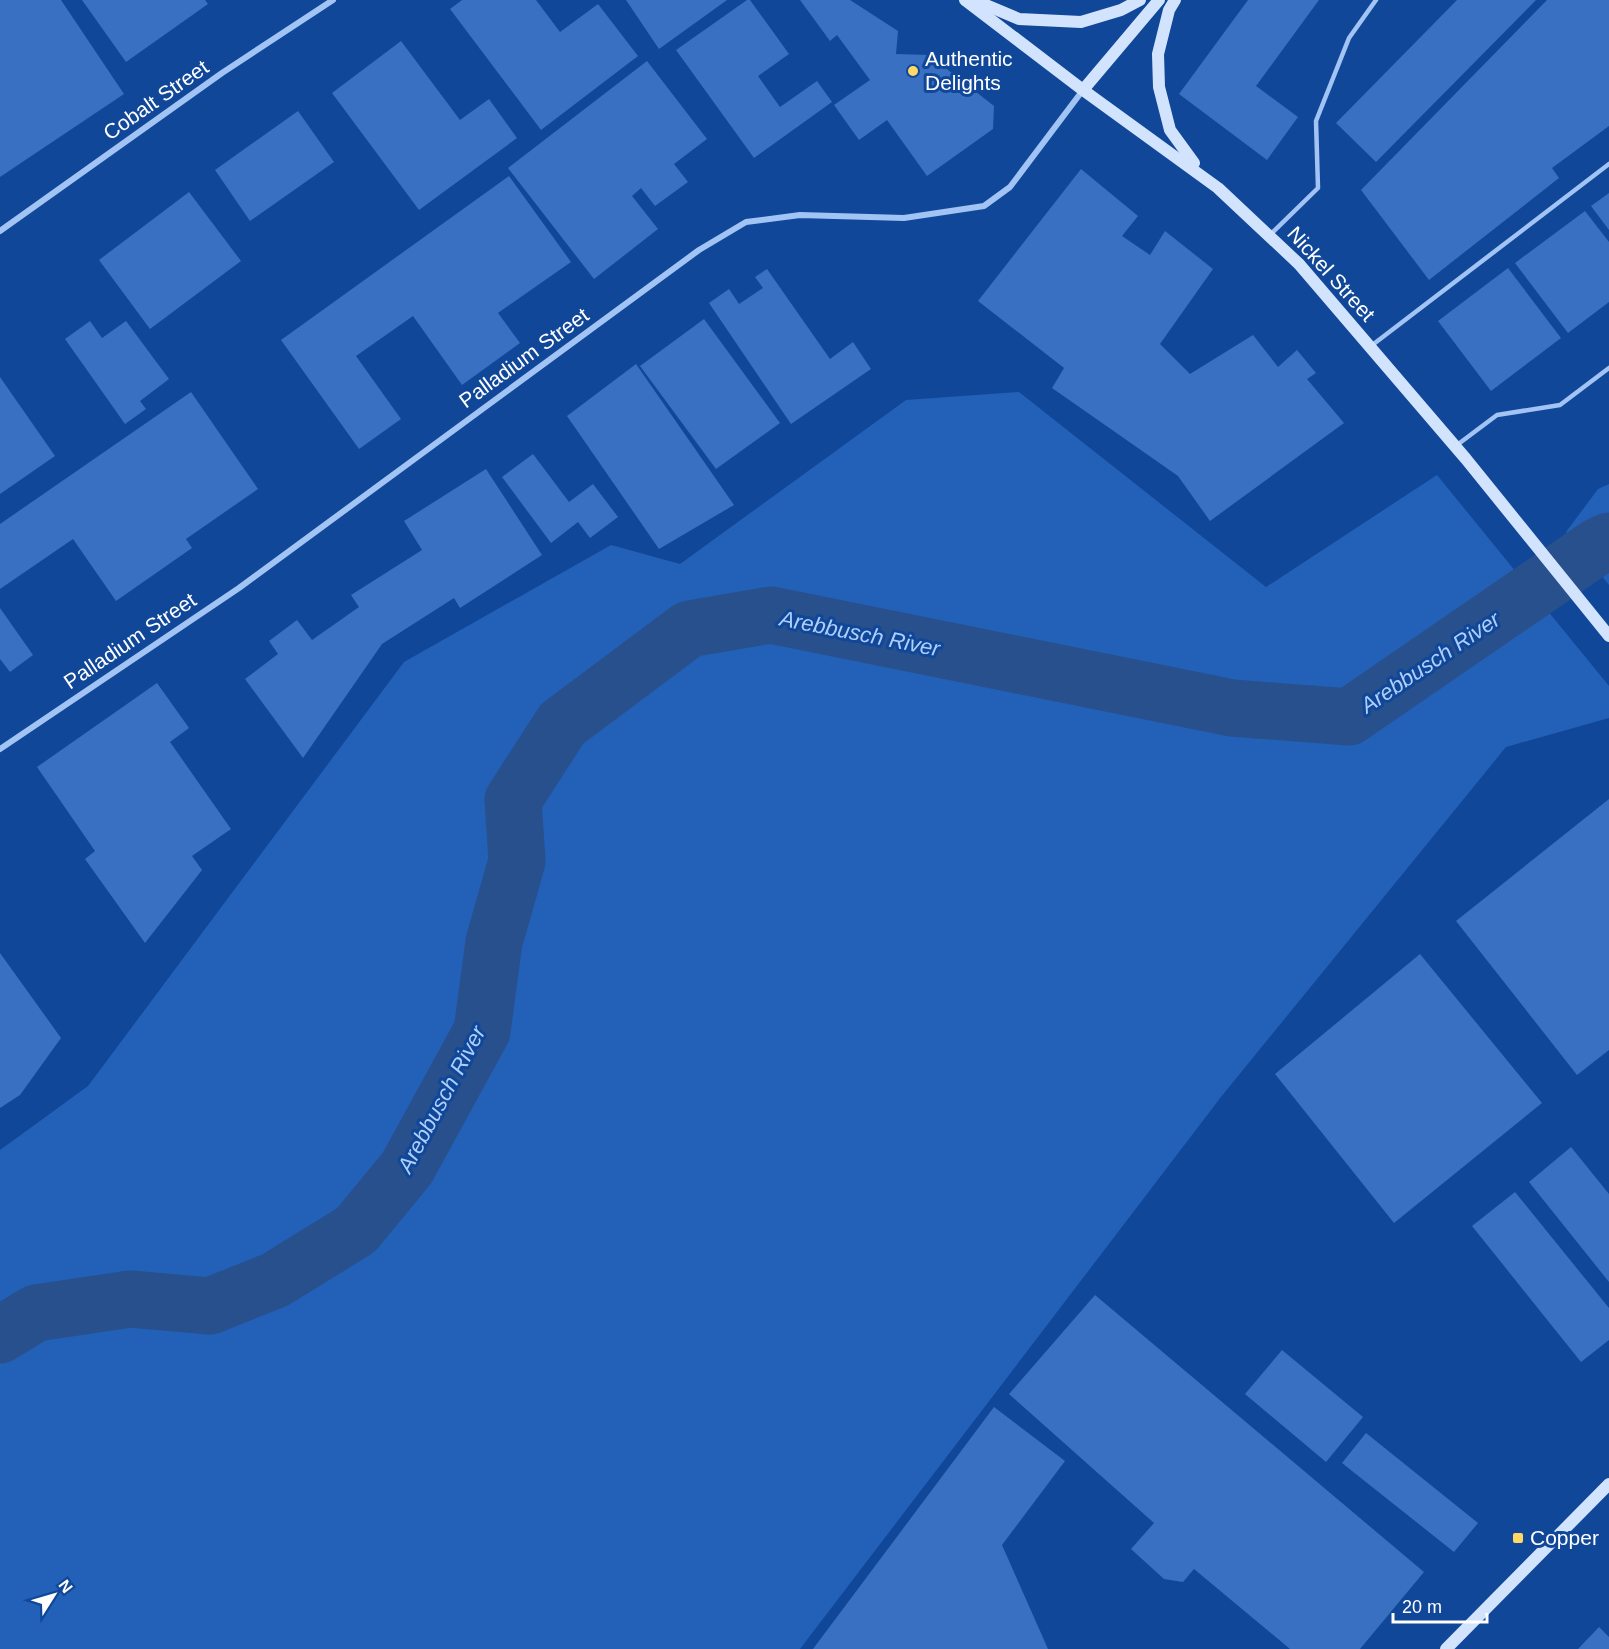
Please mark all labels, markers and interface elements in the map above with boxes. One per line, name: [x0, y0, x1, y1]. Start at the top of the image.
place label: Authentic Delights: [925, 47, 1013, 94]
street label: Cobalt Street: [99, 55, 213, 144]
marker: Authentic Delights: [906, 64, 920, 78]
street label: Nickel Street: [1283, 222, 1380, 326]
street label: Palladium Street: [455, 303, 593, 412]
street label: Palladium Street: [59, 588, 200, 693]
water label: Arebbusch River: [776, 605, 944, 662]
water label: Arebbusch River: [1354, 606, 1506, 719]
water label: Arebbusch River: [391, 1020, 491, 1179]
place label: Copper: [1530, 1526, 1599, 1549]
marker: Copper: [1511, 1531, 1525, 1545]
north arrow: [24, 1565, 84, 1625]
text: N: [55, 1577, 76, 1596]
scale bar: [1393, 1586, 1488, 1624]
text: 20 m: [1402, 1597, 1442, 1617]

